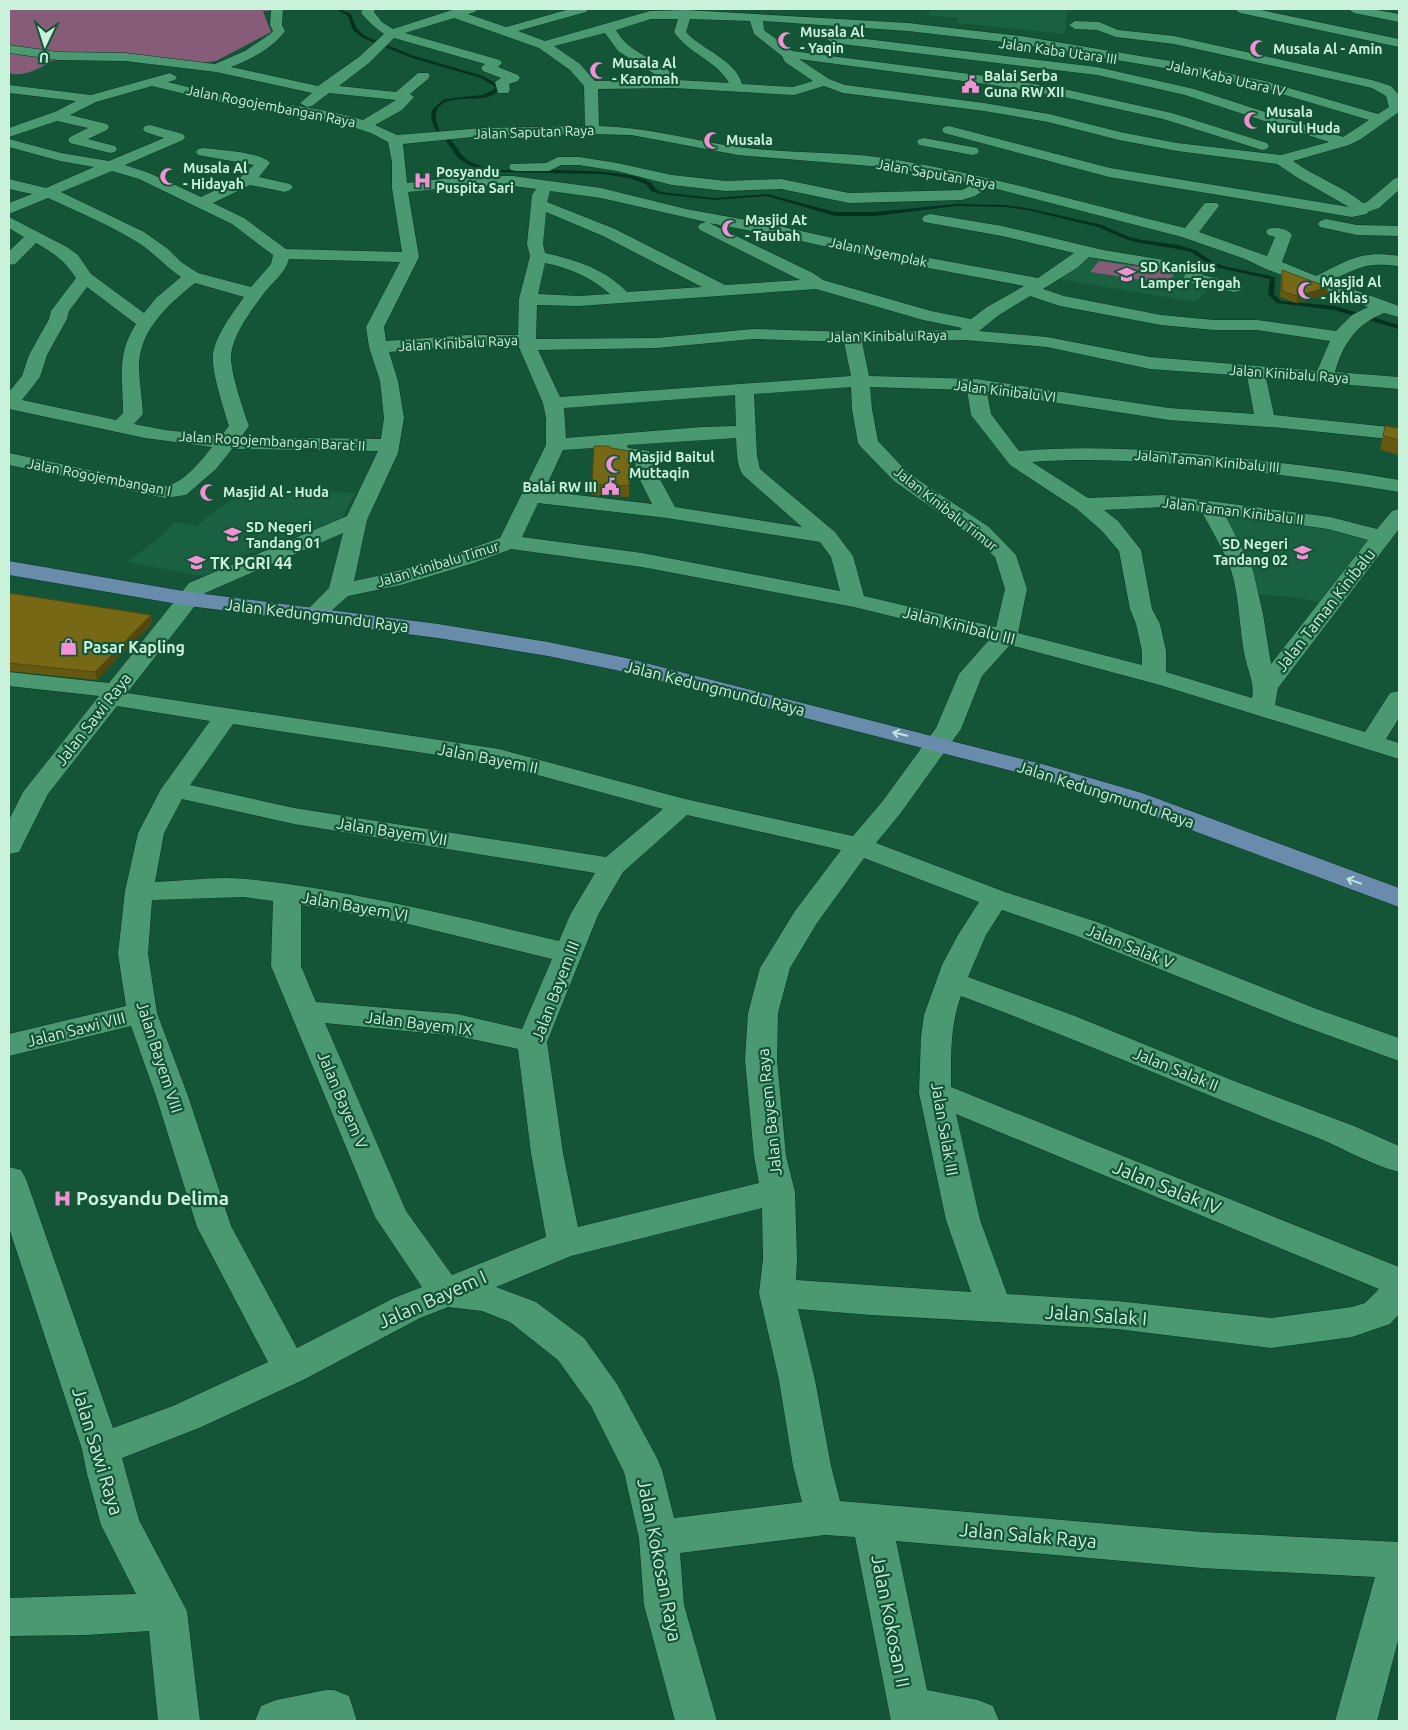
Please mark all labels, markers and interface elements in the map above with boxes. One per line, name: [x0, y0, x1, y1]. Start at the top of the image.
north arrow: [20, 20, 70, 70]
place label: Musala Al - Yaqin: [800, 24, 864, 56]
mosque icon: Musala Al - Yaqin: [776, 30, 796, 50]
street label: Jalan Kaba Utara III: [998, 35, 1118, 67]
mosque icon: Musala Al - Amin: [1249, 39, 1269, 59]
place label: Musala Al - Amin: [1273, 41, 1382, 57]
text: U: [39, 50, 50, 66]
place label: Musala Al - Karomah: [612, 55, 679, 87]
street label: Jalan Kaba Utara IV: [1165, 57, 1287, 99]
mosque icon: Musala Al - Karomah: [588, 61, 608, 81]
place label: Balai Serba Guna RW XII: [984, 68, 1064, 100]
public building icon: Balai Serba Guna RW XII: [960, 74, 980, 94]
street label: Jalan Rogojembangan Raya: [185, 82, 357, 130]
place label: Musala Nurul Huda: [1266, 104, 1340, 136]
mosque icon: Musala Nurul Huda: [1242, 110, 1262, 130]
street label: Jalan Saputan Raya: [473, 122, 595, 142]
mosque icon: Musala: [702, 130, 722, 150]
place label: Musala: [726, 132, 773, 148]
street label: Jalan Saputan Raya: [875, 156, 997, 192]
place label: Musala Al - Hidayah: [183, 160, 247, 192]
place label: Posyandu Puspita Sari: [436, 164, 514, 196]
mosque icon: Musala Al - Hidayah: [159, 166, 179, 186]
hospital icon: Posyandu Puspita Sari: [412, 170, 432, 190]
place label: Masjid At - Taubah: [745, 212, 807, 244]
mosque icon: Masjid At - Taubah: [721, 218, 741, 238]
street label: Jalan Ngemplak: [827, 234, 929, 270]
place label: SD Kanisius Lamper Tengah: [1140, 259, 1241, 291]
school or university icon: SD Kanisius Lamper Tengah: [1116, 265, 1136, 285]
place label: Masjid Al - Ikhlas: [1321, 274, 1381, 306]
mosque icon: Masjid Al - Ikhlas: [1297, 280, 1317, 300]
street label: Jalan Kinibalu Raya: [827, 327, 947, 345]
street label: Jalan Kinibalu Raya: [398, 332, 518, 354]
street label: Jalan Kinibalu Raya: [1229, 362, 1349, 386]
street label: Jalan Kinibalu VI: [953, 377, 1057, 405]
street label: Jalan Rogojembangan Barat II: [178, 428, 366, 454]
street label: Jalan Taman Kinibalu III: [1134, 447, 1280, 475]
place label: Masjid Baitul Muttaqin: [629, 449, 714, 481]
street label: Jalan Rogojembangan I: [26, 455, 172, 499]
mosque icon: Masjid Baitul Muttaqin: [605, 455, 625, 475]
street label: Jalan Kinibalu Timur: [891, 464, 1001, 555]
public building icon: Balai RW III: [601, 477, 621, 497]
place label: Balai RW III: [523, 479, 597, 495]
mosque icon: Masjid Al - Huda: [199, 482, 219, 502]
place label: Masjid Al - Huda: [223, 484, 329, 500]
street label: Jalan Taman Kinibalu II: [1161, 494, 1305, 528]
place label: SD Negeri Tandang 01: [246, 519, 321, 551]
school or university icon: SD Negeri Tandang 01: [222, 525, 242, 545]
place label: SD Negeri Tandang 02: [1213, 536, 1288, 568]
street label: Jalan Kinibalu Timur: [375, 538, 502, 590]
school or university icon: SD Negeri Tandang 02: [1292, 542, 1312, 562]
street label: Jalan Taman Kinibalu: [1272, 545, 1378, 675]
school or university icon: TK PGRI 44: [186, 553, 206, 573]
place label: TK PGRI 44: [210, 554, 292, 572]
street label: Jalan Kedungmundu Raya: [224, 595, 410, 635]
street label: Jalan Kinibalu III: [901, 602, 1017, 648]
shop icon: Pasar Kapling: [59, 637, 79, 657]
place label: Pasar Kapling: [83, 638, 185, 656]
street label: Jalan Kedungmundu Raya: [623, 657, 807, 719]
street label: Jalan Sawi Raya: [51, 669, 135, 769]
one-way arrow: [892, 729, 908, 738]
street label: Jalan Bayem II: [436, 739, 540, 777]
street label: Jalan Kedungmundu Raya: [1015, 757, 1197, 831]
street label: Jalan Bayem VII: [335, 813, 449, 849]
one-way arrow: [1346, 876, 1362, 885]
street label: Jalan Bayem VI: [300, 888, 410, 924]
street label: Jalan Salak V: [1084, 920, 1176, 972]
street label: Jalan Bayem III: [528, 938, 582, 1044]
street label: Jalan Bayem VIII: [133, 999, 187, 1115]
street label: Jalan Sawi VIII: [25, 1008, 127, 1050]
street label: Jalan Bayem IX: [364, 1008, 474, 1039]
street label: Jalan Salak II: [1131, 1044, 1221, 1094]
street label: Jalan Bayem Raya: [753, 1048, 785, 1176]
street label: Jalan Bayem V: [314, 1049, 372, 1151]
street label: Jalan Salak III: [928, 1081, 962, 1177]
street label: Jalan Salak IV: [1110, 1155, 1224, 1219]
place label: Posyandu Delima: [76, 1187, 229, 1209]
hospital icon: Posyandu Delima: [52, 1188, 72, 1208]
street label: Jalan Bayem I: [374, 1265, 490, 1333]
street label: Jalan Salak I: [1044, 1300, 1148, 1330]
street label: Jalan Sawi Raya: [68, 1384, 128, 1518]
street label: Jalan Kokosan Raya: [633, 1477, 687, 1643]
street label: Jalan Salak Raya: [958, 1518, 1098, 1552]
street label: Jalan Kokosan II: [867, 1553, 915, 1689]

